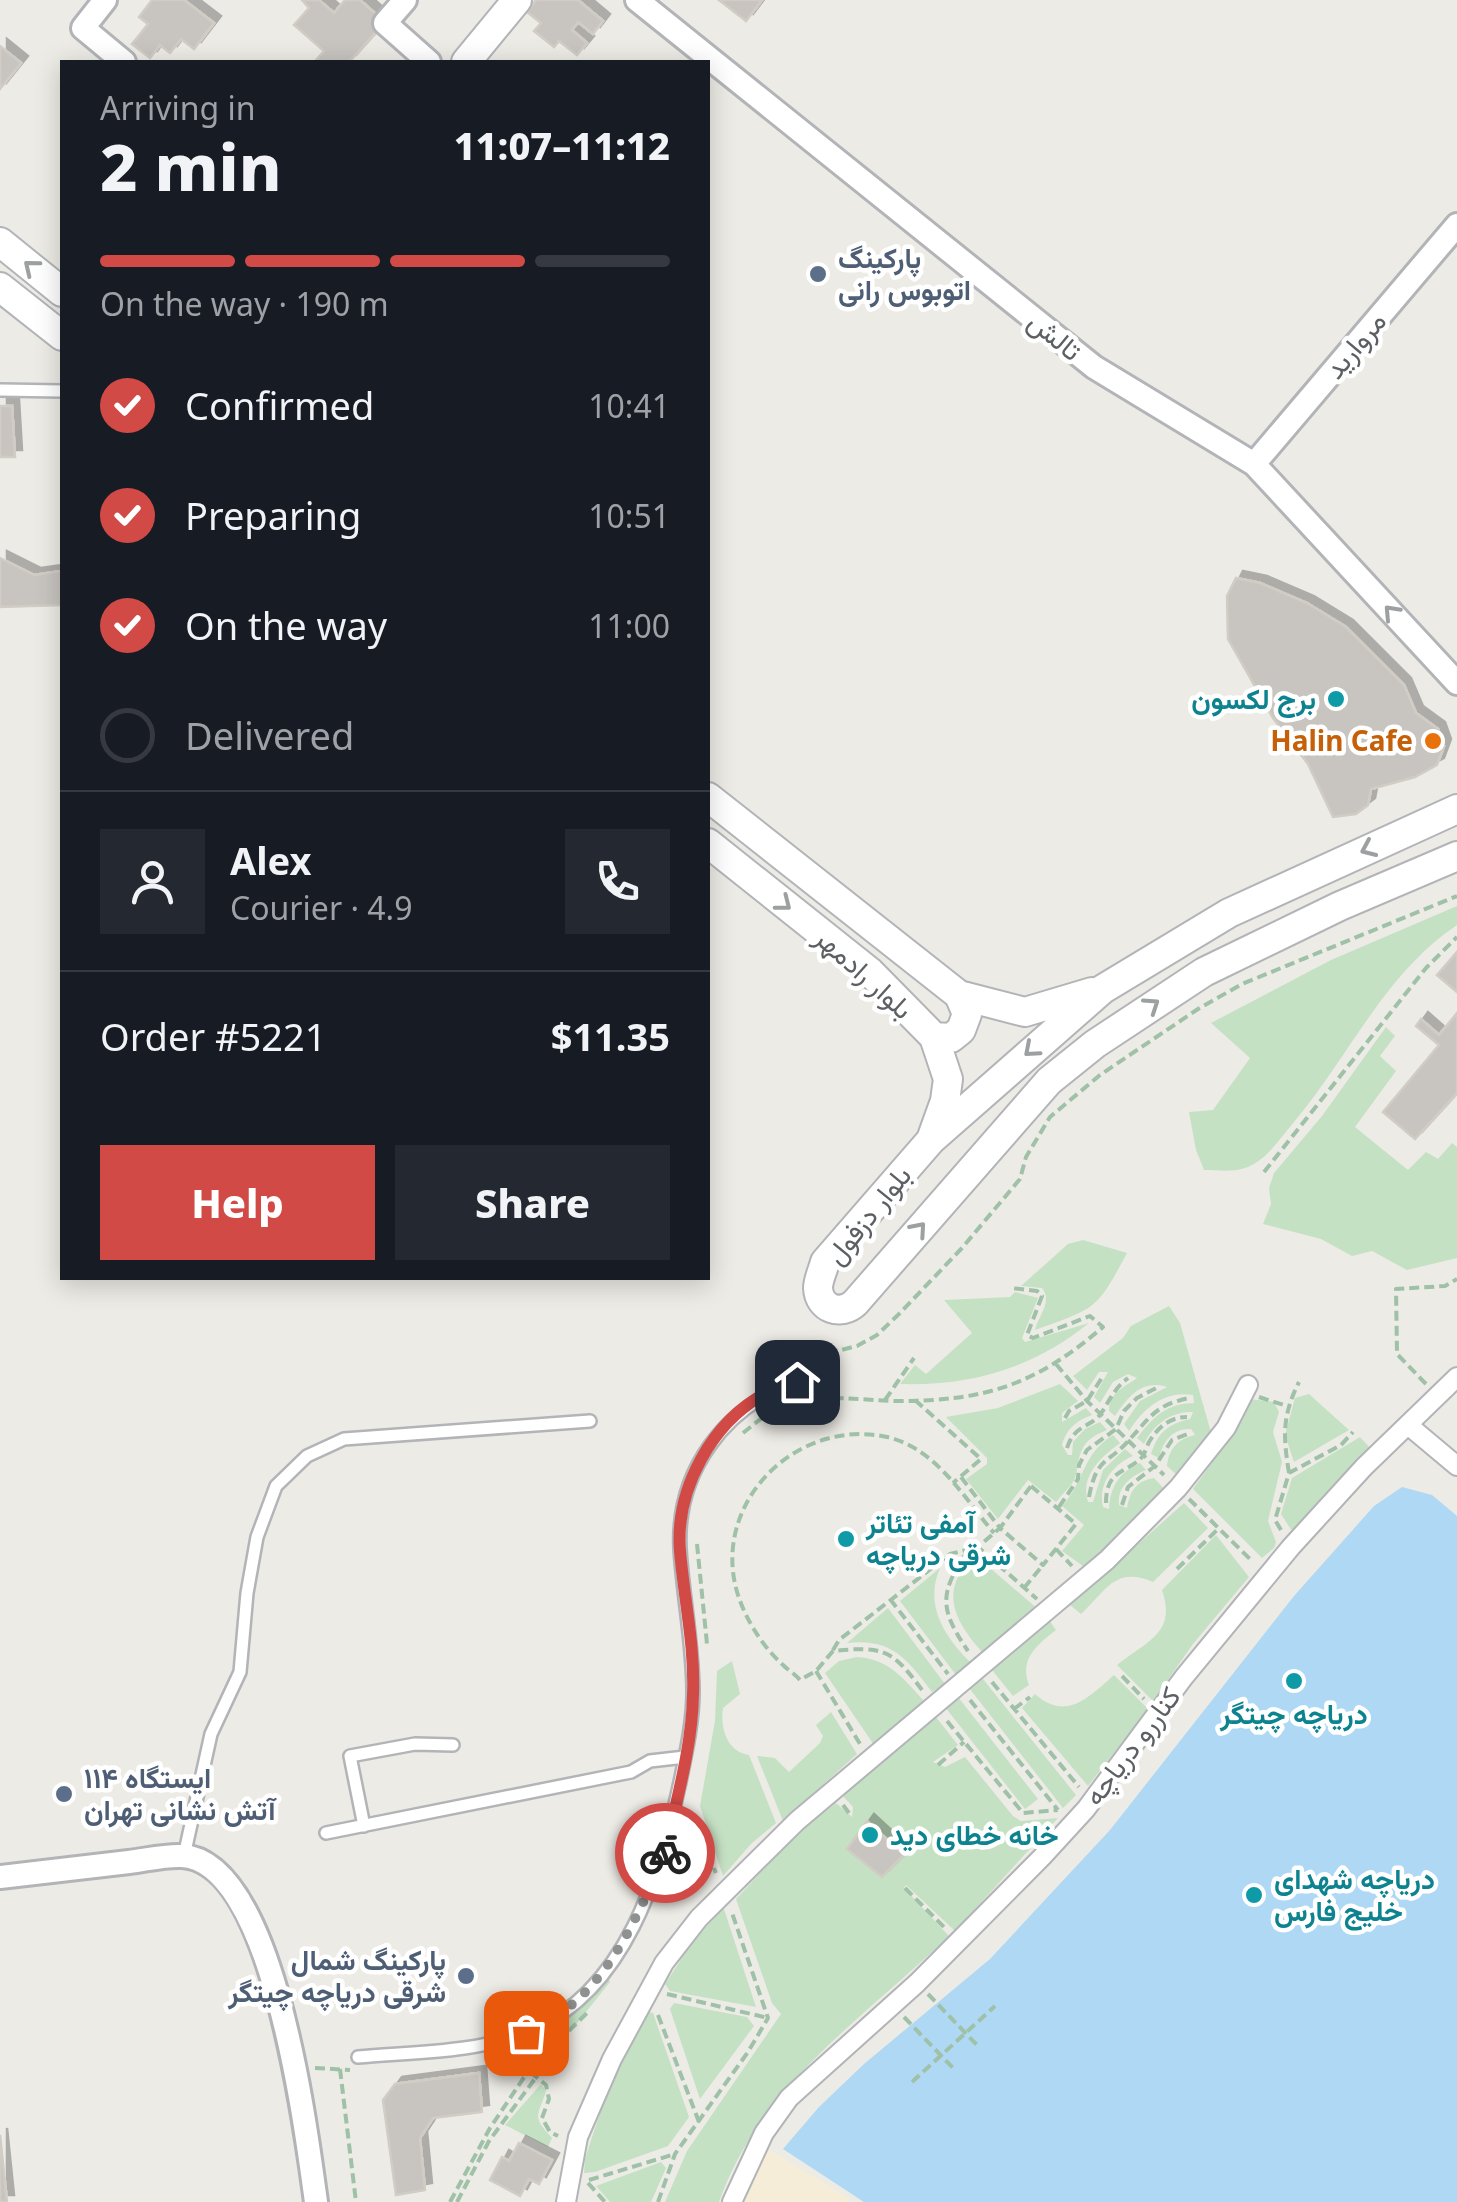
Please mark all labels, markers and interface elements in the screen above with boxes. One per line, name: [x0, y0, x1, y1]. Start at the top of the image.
text: Arriving in: [100, 86, 255, 129]
text: 11:07–11:12: [454, 119, 670, 171]
text: 2 min: [100, 122, 282, 210]
place label: پارکینگ اتوبوس رانی: [838, 238, 971, 308]
one-way arrow: [25, 261, 43, 279]
marker: پارکینگ اتوبوس رانی: [807, 263, 829, 285]
text: On the way · 190 m: [100, 282, 389, 325]
street label: تالش: [1021, 302, 1091, 369]
street label: مروارید: [1315, 302, 1394, 386]
icon: check: [100, 378, 155, 433]
text: Confirmed: [185, 379, 374, 431]
text: 10:41: [588, 384, 670, 427]
icon: check: [100, 488, 155, 543]
text: Preparing: [185, 489, 361, 541]
text: 10:51: [588, 494, 670, 537]
icon: check: [100, 598, 155, 653]
text: On the way: [185, 599, 387, 651]
text: 11:00: [588, 604, 670, 647]
one-way arrow: [1385, 605, 1403, 624]
place label: برج لکسون: [1191, 679, 1316, 718]
marker: برج لکسون: [1325, 688, 1347, 710]
text: Delivered: [185, 709, 354, 761]
place label: Halin Cafe: [1270, 721, 1413, 759]
marker: Halin Cafe: [1422, 730, 1444, 752]
button: person: [100, 829, 205, 934]
button: phone: [565, 829, 670, 934]
text: Alex: [230, 834, 312, 886]
one-way arrow: [1360, 837, 1378, 857]
text: Courier · 4.9: [230, 886, 413, 929]
one-way arrow: [773, 892, 791, 910]
street label: بلوار رادمهر: [807, 917, 922, 1027]
one-way arrow: [1140, 999, 1159, 1017]
text: Order #5221: [100, 1010, 326, 1062]
text: $11.35: [551, 1010, 670, 1062]
one-way arrow: [1024, 1039, 1043, 1057]
button: Help: [100, 1145, 375, 1260]
button: Share: [395, 1145, 670, 1260]
street label: بلوار دزفول: [816, 1157, 919, 1272]
one-way arrow: [907, 1222, 925, 1241]
pin: [755, 1340, 840, 1425]
icon: home: [770, 1355, 825, 1410]
place label: آمفی تئاتر شرقی دریاچه: [865, 1503, 1011, 1575]
marker: آمفی تئاتر شرقی دریاچه: [835, 1528, 857, 1550]
marker: دریاچه چیتگر: [1283, 1670, 1305, 1692]
street label: کناررو دریاچه: [1074, 1678, 1189, 1813]
place label: دریاچه چیتگر: [1219, 1694, 1368, 1734]
place label: ایستگاه ۱۱۴ آتش نشانی تهران: [84, 1758, 277, 1828]
marker: ایستگاه ۱۱۴ آتش نشانی تهران: [53, 1783, 75, 1805]
courier: [615, 1803, 715, 1903]
place label: خانه خطای دید: [890, 1815, 1058, 1853]
marker: خانه خطای دید: [859, 1824, 881, 1846]
icon: bike: [638, 1826, 693, 1881]
place label: دریاچه شهدای خلیج فارس: [1274, 1859, 1435, 1931]
marker: دریاچه شهدای خلیج فارس: [1243, 1884, 1265, 1906]
place label: پارکینگ شمال شرقی دریاچه چیتگر: [227, 1940, 446, 2012]
marker: پارکینگ شمال شرقی دریاچه چیتگر: [455, 1965, 477, 1987]
pin: [484, 1991, 569, 2076]
icon: bag: [499, 2006, 554, 2061]

